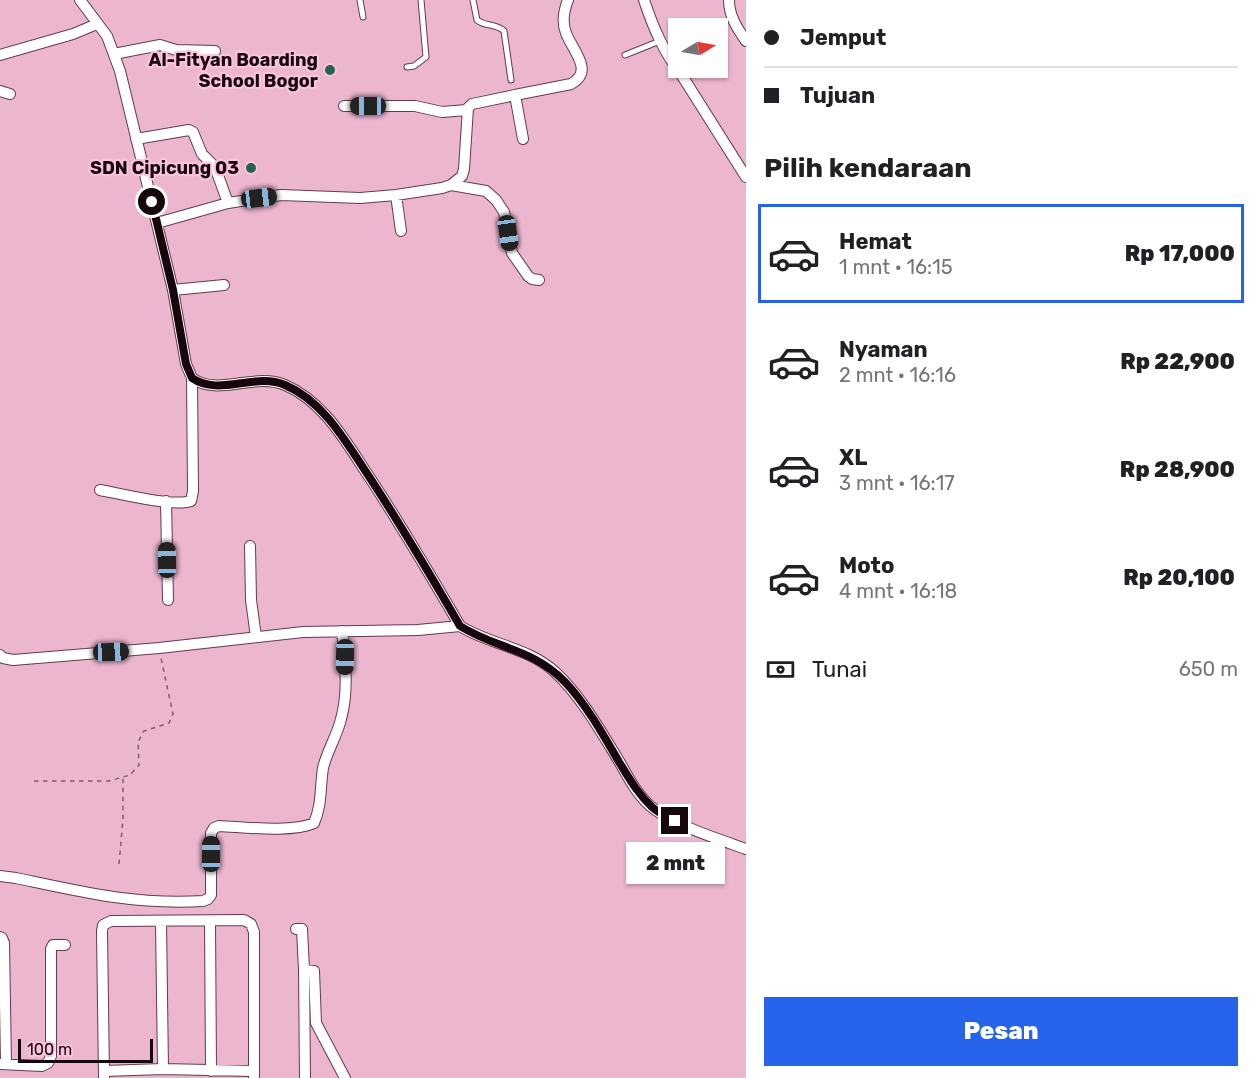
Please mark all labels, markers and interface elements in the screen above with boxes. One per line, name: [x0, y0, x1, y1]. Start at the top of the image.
north arrow: [668, 18, 728, 78]
map controls: [668, 18, 728, 78]
text: Jemput: [800, 24, 886, 51]
place label: Al-Fityan Boarding School Bogor: [149, 49, 318, 92]
marker: Al-Fityan Boarding School Bogor: [323, 63, 337, 77]
text: Tujuan: [800, 82, 875, 109]
car: [350, 97, 386, 115]
text: Pilih kendaraan: [764, 152, 972, 184]
place label: SDN Cipicung 03: [90, 157, 239, 179]
marker: SDN Cipicung 03: [244, 161, 258, 175]
car: [240, 187, 278, 209]
route start: [138, 188, 165, 215]
car: [497, 214, 519, 252]
icon: car: [767, 227, 821, 281]
text: Hemat: [839, 228, 912, 255]
text: Rp 17,000: [1125, 240, 1235, 267]
text: 1 mnt · 16:15: [839, 255, 953, 279]
icon: car: [767, 335, 821, 389]
text: Nyaman: [839, 336, 928, 363]
text: Rp 22,900: [1120, 348, 1235, 375]
text: 2 mnt · 16:16: [839, 363, 956, 387]
icon: car: [767, 443, 821, 497]
text: XL: [839, 444, 867, 471]
text: Rp 28,900: [1120, 456, 1235, 483]
text: 3 mnt · 16:17: [839, 471, 954, 495]
car: [158, 542, 176, 578]
icon: car: [767, 551, 821, 605]
text: Moto: [839, 552, 894, 579]
text: Rp 20,100: [1123, 564, 1235, 591]
text: 4 mnt · 16:18: [839, 579, 957, 603]
car: [336, 639, 354, 675]
car: [93, 642, 129, 662]
icon: cash: [764, 653, 797, 686]
text: Tunai: [812, 656, 867, 683]
text: 650 m: [1179, 657, 1238, 681]
route end: [661, 807, 688, 834]
car: [202, 836, 220, 872]
callout: 2 mnt: [626, 842, 724, 884]
text: 2 mnt: [646, 851, 705, 875]
button: Pesan: [764, 997, 1238, 1066]
scale bar: [18, 1036, 153, 1064]
text: 100 m: [27, 1040, 72, 1059]

